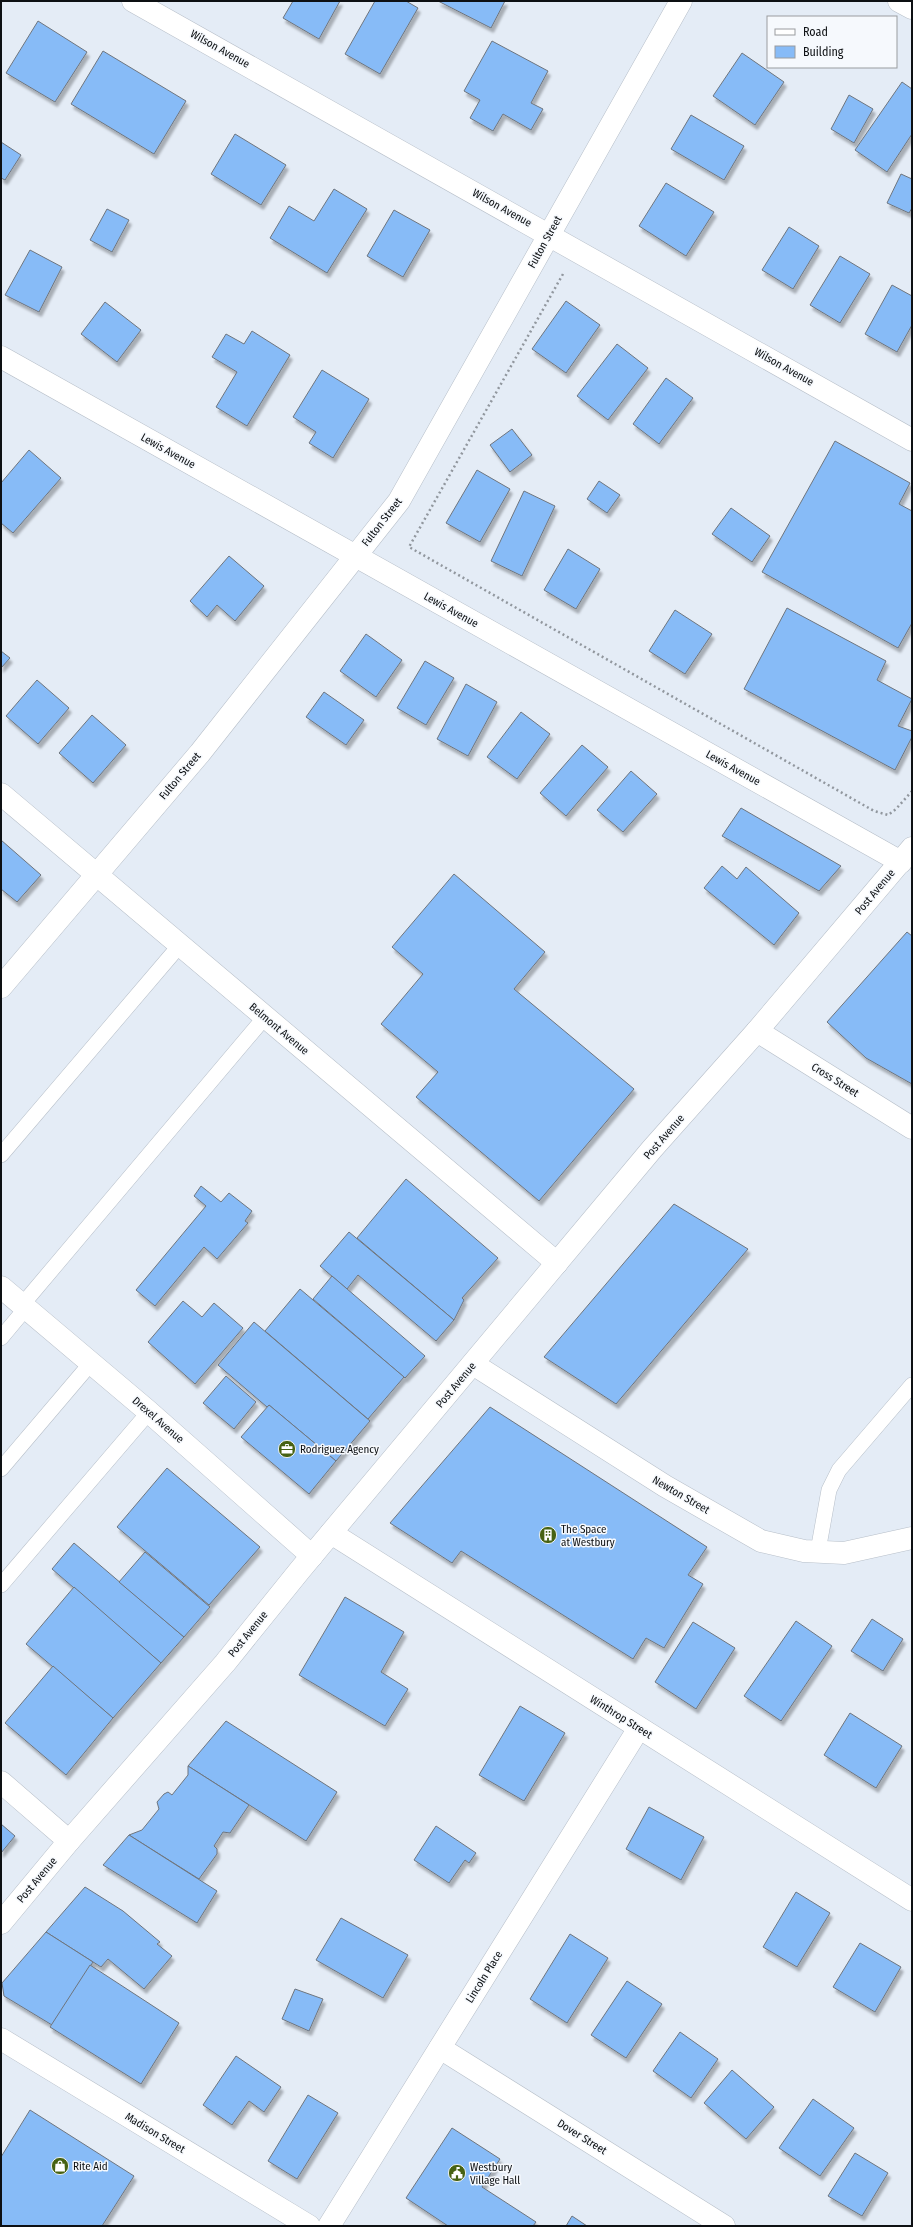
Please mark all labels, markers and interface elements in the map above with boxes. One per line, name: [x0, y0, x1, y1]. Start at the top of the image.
legend: [767, 16, 897, 68]
text: Road: [803, 25, 828, 39]
street label: Wilson Avenue: [188, 27, 252, 71]
text: Building: [803, 45, 844, 59]
street label: Wilson Avenue: [470, 186, 534, 230]
street label: Fulton Street: [525, 213, 565, 270]
street label: Wilson Avenue: [752, 345, 816, 389]
street label: Lewis Avenue: [138, 431, 198, 471]
street label: Fulton Street: [359, 495, 405, 549]
street label: Lewis Avenue: [421, 590, 481, 630]
street label: Lewis Avenue: [703, 748, 763, 788]
street label: Fulton Street: [156, 749, 204, 802]
street label: Post Avenue: [852, 867, 898, 917]
street label: Belmont Avenue: [247, 1000, 311, 1058]
street label: Cross Street: [809, 1060, 862, 1100]
street label: Post Avenue: [641, 1112, 687, 1162]
street label: Post Avenue: [433, 1360, 479, 1410]
street label: Drexel Avenue: [130, 1394, 186, 1446]
office icon: Rodriguez Agency: [277, 1439, 297, 1459]
place label: Rodriguez Agency: [300, 1443, 379, 1456]
street label: Newton Street: [650, 1473, 712, 1517]
place label: The Space at Westbury: [561, 1523, 615, 1549]
building icon: The Space at Westbury: [538, 1525, 558, 1545]
street label: Post Avenue: [226, 1608, 270, 1660]
street label: Winthrop Street: [587, 1693, 655, 1742]
street label: Post Avenue: [14, 1855, 60, 1905]
street label: Lincoln Place: [463, 1949, 505, 2005]
street label: Madison Street: [123, 2110, 188, 2156]
street label: Dover Street: [555, 2117, 609, 2158]
shop icon: Rite Aid: [50, 2156, 70, 2176]
place label: Rite Aid: [73, 2160, 108, 2173]
place label: Westbury Village Hall: [470, 2161, 520, 2187]
public building icon: Westbury Village Hall: [447, 2163, 467, 2183]

